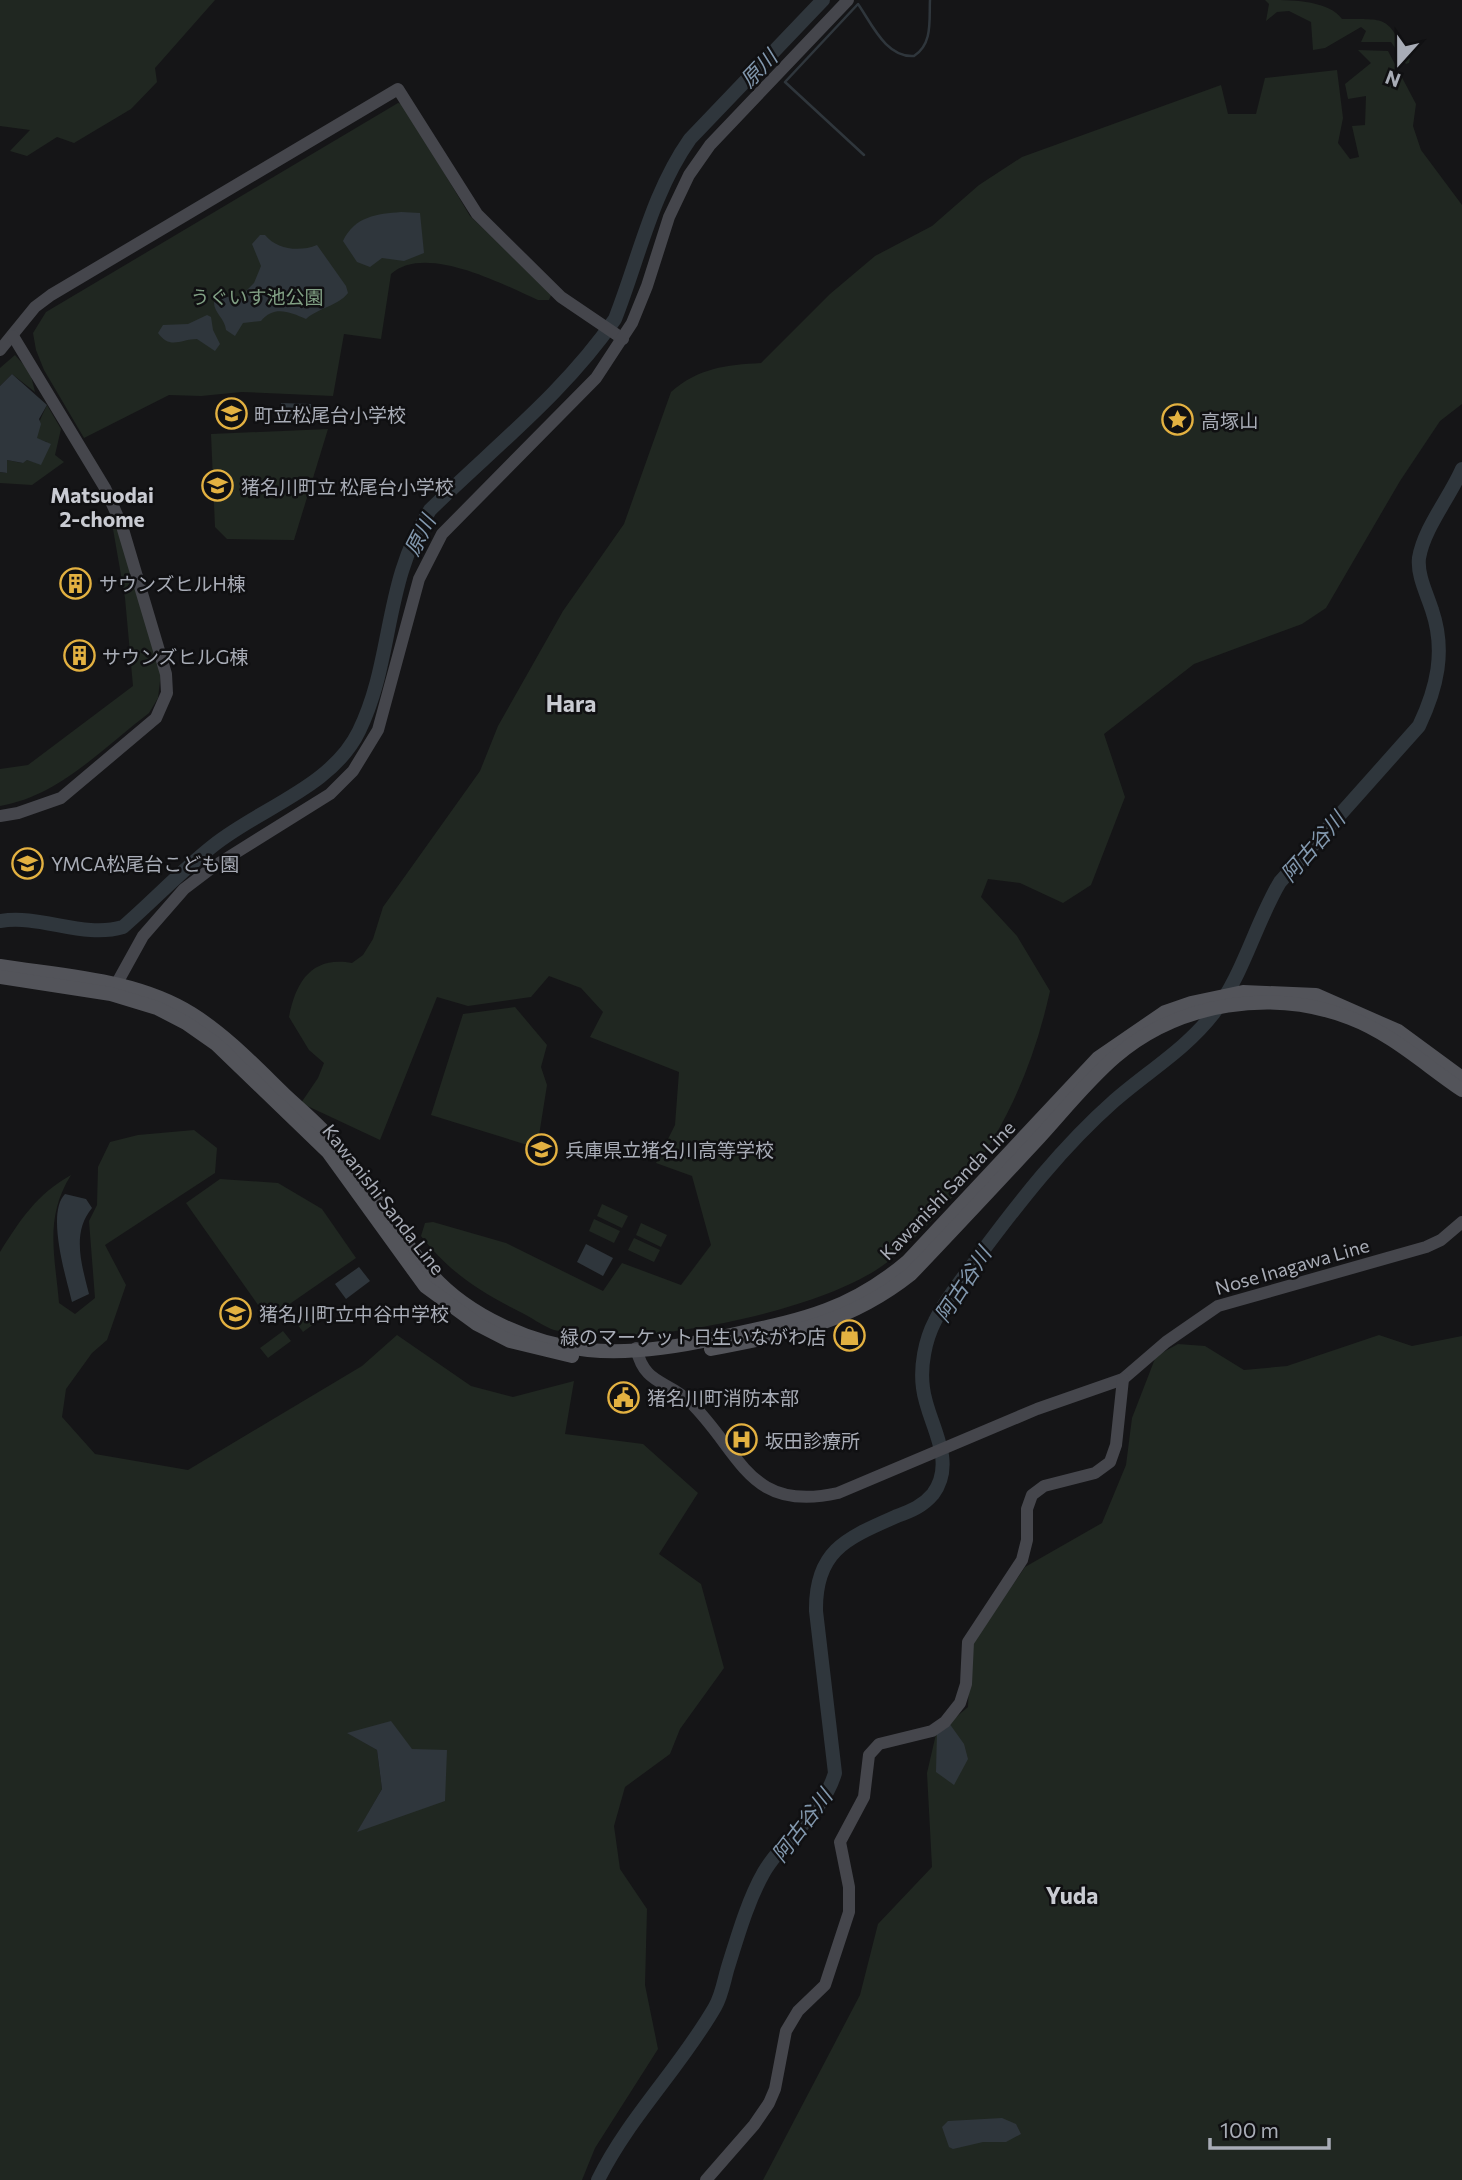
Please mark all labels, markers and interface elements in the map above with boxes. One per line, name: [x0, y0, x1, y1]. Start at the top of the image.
north arrow: [1364, 28, 1434, 98]
water label: 原川: [734, 43, 783, 92]
text: N: [1382, 66, 1404, 93]
park label: うぐいす池公園: [190, 285, 324, 308]
school or university icon: 町立松尾台小学校: [214, 397, 248, 431]
place label: 町立松尾台小学校: [254, 403, 406, 426]
place icon: 高塚山: [1161, 403, 1195, 437]
place label: 高塚山: [1201, 409, 1258, 432]
school or university icon: 猪名川町立 松尾台小学校: [201, 469, 235, 503]
place label: 猪名川町立 松尾台小学校: [241, 475, 454, 498]
district label: Matsuodai 2-chome: [50, 482, 154, 531]
water label: 原川: [398, 509, 441, 559]
building icon: サウンズヒルH棟: [59, 566, 93, 600]
place label: サウンズヒルH棟: [99, 572, 246, 595]
building icon: サウンズヒルG棟: [62, 639, 96, 673]
place label: サウンズヒルG棟: [102, 645, 249, 668]
district label: Hara: [546, 689, 596, 717]
water label: 阿古谷川: [1275, 805, 1350, 886]
school or university icon: YMCA松尾台こども園: [11, 846, 45, 880]
place label: YMCA松尾台こども園: [51, 852, 239, 875]
street label: Kawanishi Sanda Line: [875, 1116, 1019, 1264]
street label: Kawanishi Sanda Line: [318, 1119, 450, 1279]
school or university icon: 兵庫県立猪名川高等学校: [525, 1132, 559, 1166]
place label: 兵庫県立猪名川高等学校: [565, 1138, 774, 1161]
street label: Nose Inagawa Line: [1212, 1233, 1372, 1299]
water label: 阿古谷川: [929, 1240, 996, 1326]
school or university icon: 猪名川町立中谷中学校: [219, 1296, 253, 1330]
place label: 猪名川町立中谷中学校: [259, 1302, 449, 1325]
shop icon: 緑のマーケット日生いながわ店: [832, 1319, 866, 1353]
place label: 緑のマーケット日生いながわ店: [560, 1325, 826, 1348]
public building icon: 猪名川町消防本部: [607, 1380, 641, 1414]
place label: 猪名川町消防本部: [647, 1386, 799, 1409]
hospital icon: 坂田診療所: [725, 1423, 759, 1457]
place label: 坂田診療所: [765, 1429, 860, 1452]
water label: 阿古谷川: [766, 1782, 837, 1866]
district label: Yuda: [1046, 1881, 1098, 1909]
scale bar: [1210, 2106, 1329, 2150]
text: 100 m: [1220, 2117, 1279, 2142]

